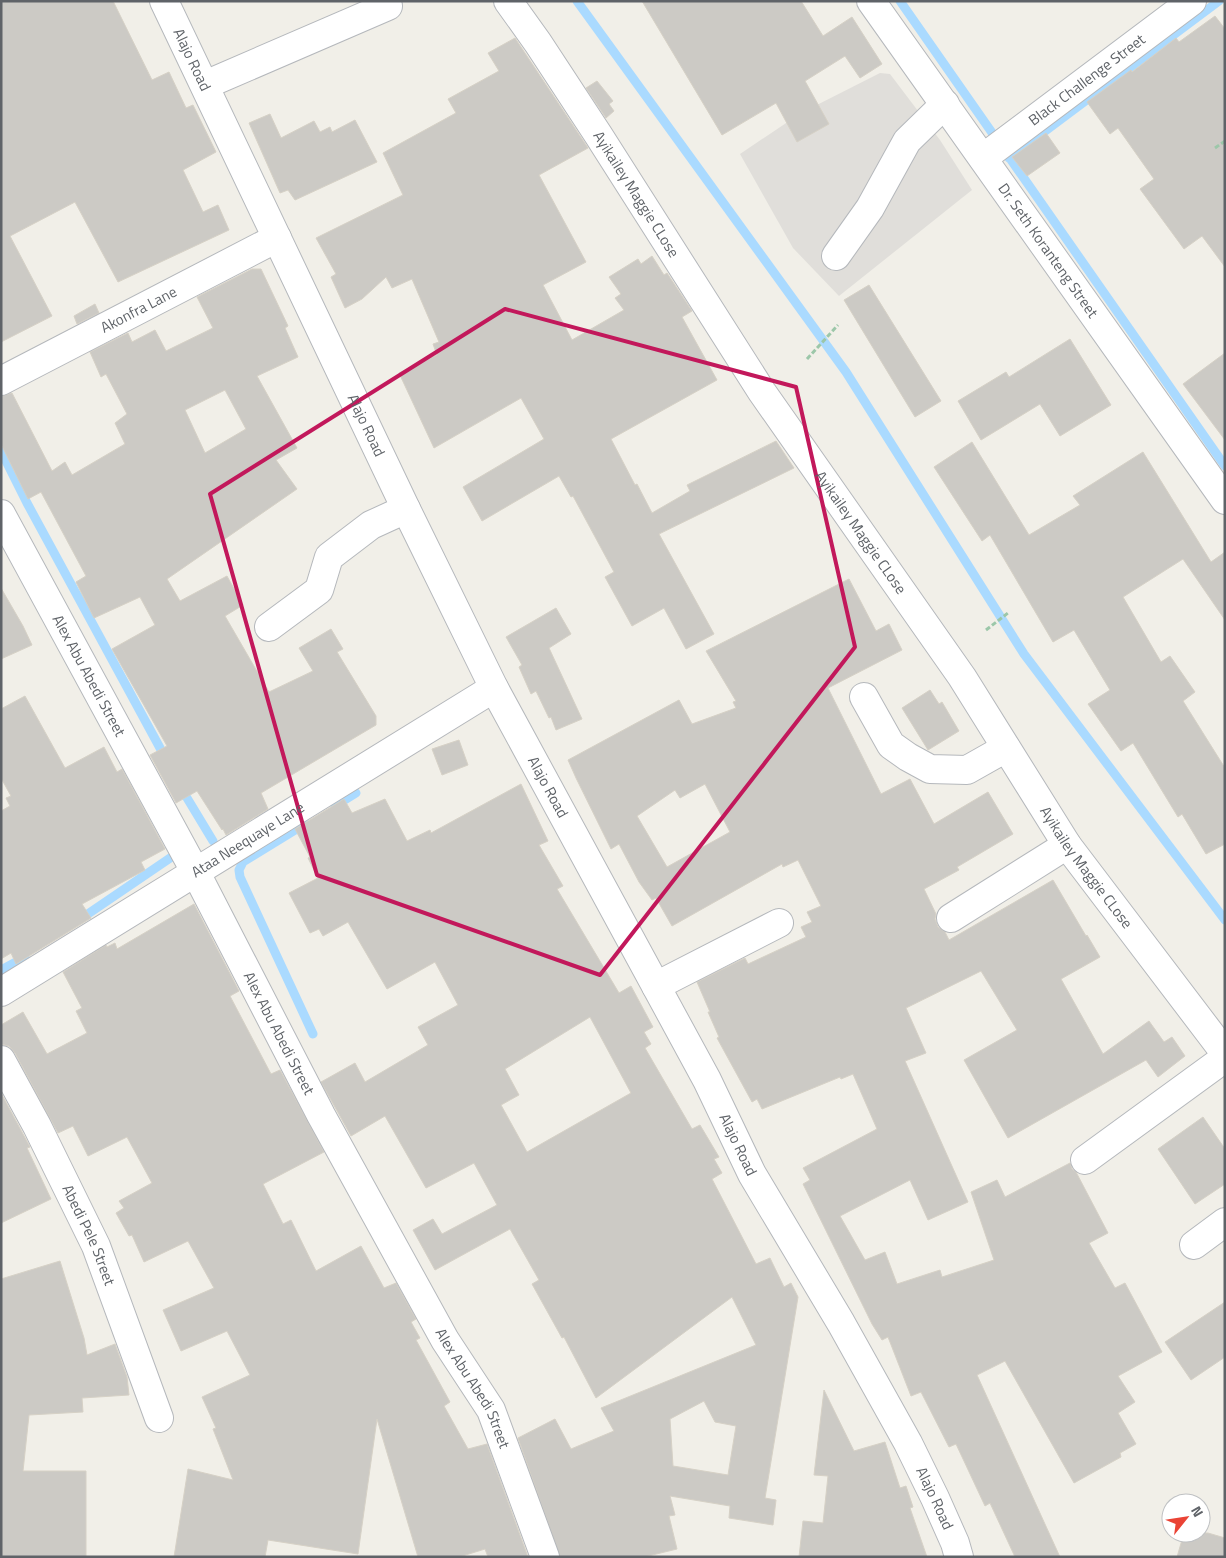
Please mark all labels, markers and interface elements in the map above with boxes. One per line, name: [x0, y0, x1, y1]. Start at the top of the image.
street label: Alajo Road: [168, 24, 217, 95]
street label: Black Challenge Street: [1023, 28, 1150, 131]
street label: Ayikailey Maggie CLose: [588, 126, 686, 262]
street label: Dr. Seth Koranteng Street: [993, 178, 1105, 323]
street label: Akonfra Lane: [96, 280, 181, 339]
street label: Alajo Road: [342, 390, 391, 460]
street label: Ayikailey Maggie CLose: [810, 466, 912, 599]
street label: Alex Abu Abedi Street: [47, 610, 132, 741]
street label: Alajo Road: [522, 752, 574, 822]
street label: Ataa Neequaye Lane: [187, 796, 309, 883]
street label: Ayikailey Maggie CLose: [1035, 802, 1139, 933]
street label: Alex Abu Abedi Street: [238, 967, 321, 1099]
street label: Alajo Road: [714, 1109, 763, 1180]
street label: Abedi Pele Street: [57, 1180, 122, 1289]
street label: Alex Abu Abedi Street: [430, 1324, 516, 1452]
street label: Alajo Road: [910, 1463, 960, 1533]
north arrow: [1161, 1493, 1211, 1543]
text: N: [1186, 1502, 1209, 1521]

